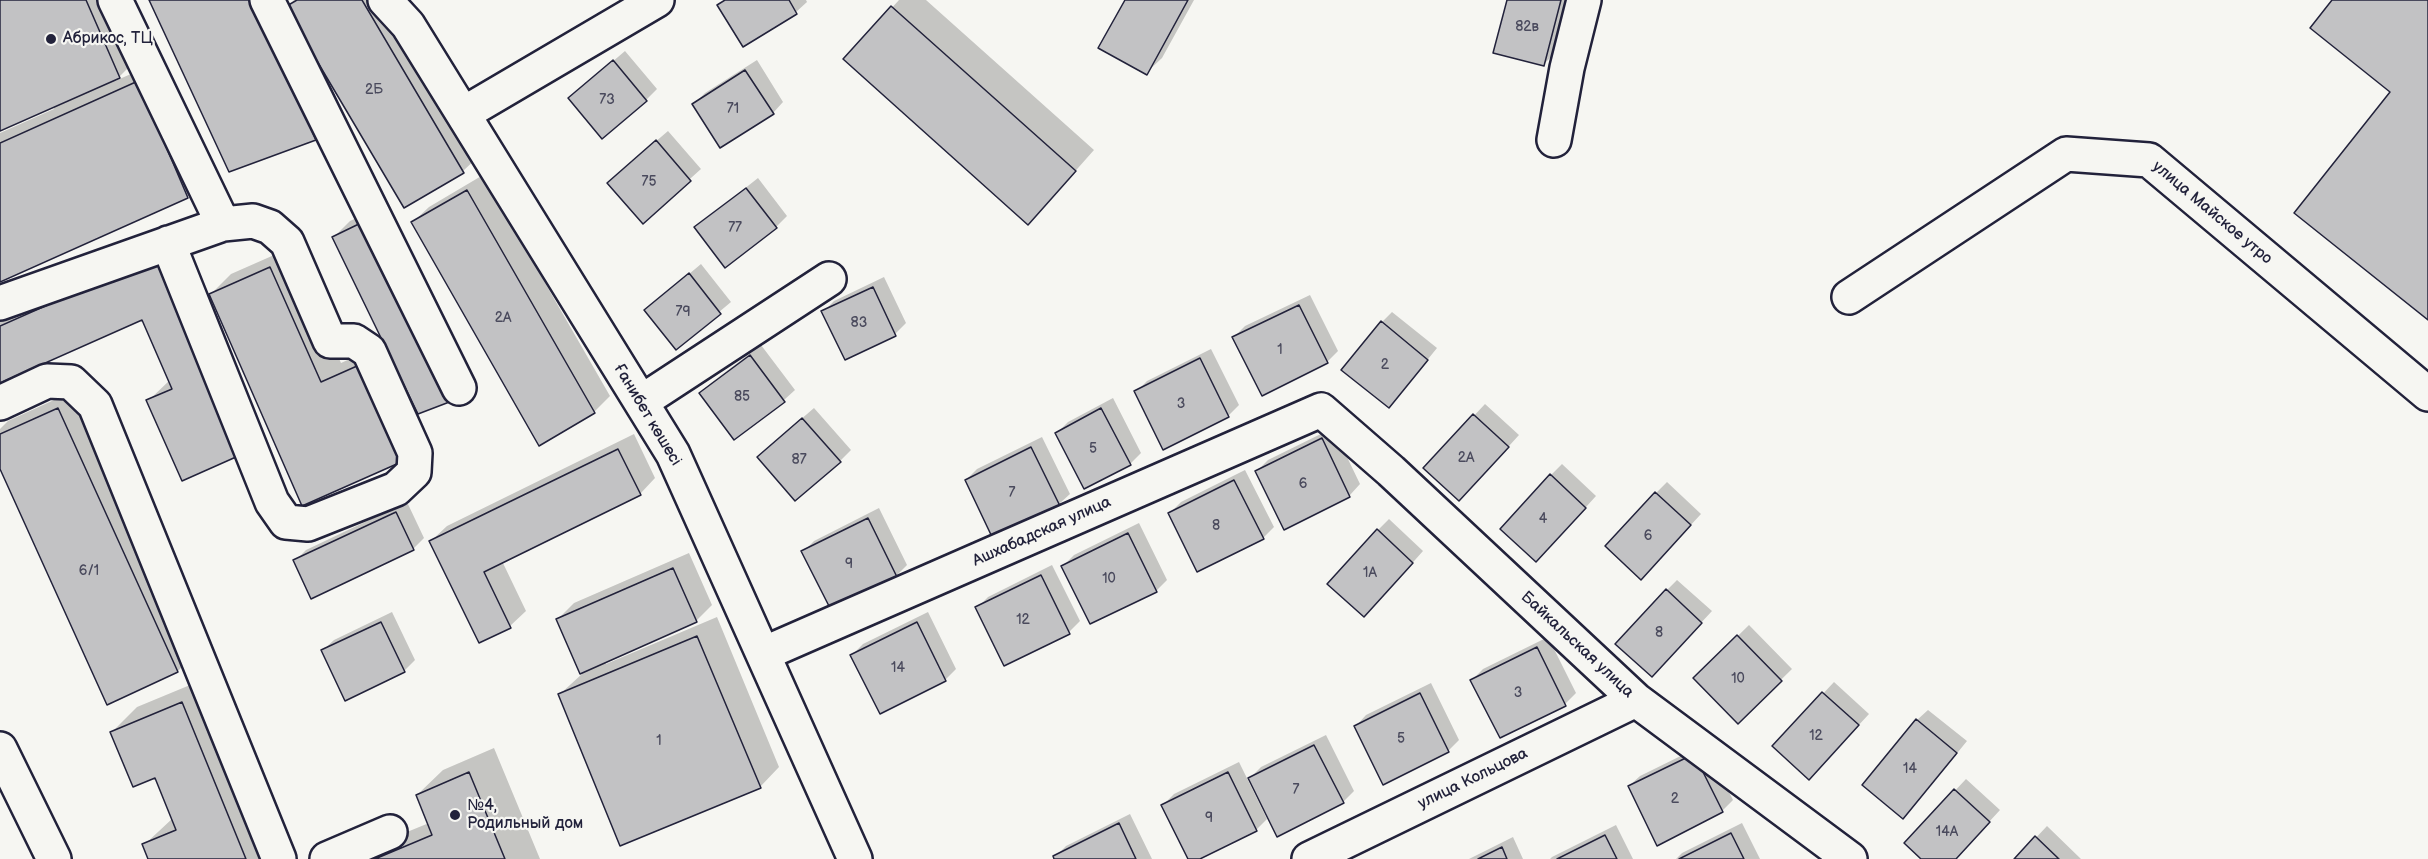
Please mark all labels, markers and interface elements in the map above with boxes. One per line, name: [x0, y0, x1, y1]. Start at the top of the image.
house number: 82в: [1515, 19, 1539, 35]
place label: Абрикос, ТЦ: [63, 29, 153, 49]
marker: Абрикос, ТЦ: [44, 32, 58, 46]
house number: 2Б: [365, 82, 383, 98]
house number: 73: [599, 92, 615, 108]
house number: 71: [727, 101, 739, 117]
street label: улица Майское утро: [2148, 157, 2276, 269]
house number: 75: [642, 174, 656, 190]
house number: 77: [728, 220, 742, 236]
house number: 79: [676, 304, 690, 320]
house number: 2А: [495, 310, 511, 326]
house number: 83: [851, 315, 867, 331]
house number: 1: [1277, 342, 1283, 358]
house number: 2: [1381, 357, 1389, 373]
street label: Ғанибет көшесі: [609, 360, 685, 470]
house number: 85: [734, 389, 750, 405]
house number: 3: [1177, 396, 1185, 412]
house number: 5: [1089, 441, 1097, 457]
house number: 2А: [1458, 450, 1474, 466]
house number: 87: [791, 452, 807, 468]
house number: 6: [1299, 476, 1307, 492]
house number: 7: [1009, 485, 1015, 501]
street label: Ашхабадская улица: [970, 493, 1114, 571]
house number: 4: [1539, 511, 1547, 527]
house number: 8: [1212, 518, 1220, 534]
house number: 6: [1644, 528, 1652, 544]
house number: 9: [845, 556, 853, 572]
house number: 6/1: [79, 563, 99, 579]
house number: 1А: [1363, 565, 1377, 581]
house number: 10: [1102, 571, 1116, 587]
street label: Байкальская улица: [1517, 588, 1637, 702]
house number: 12: [1016, 612, 1030, 628]
house number: 8: [1655, 625, 1663, 641]
house number: 14: [891, 660, 905, 676]
house number: 10: [1731, 671, 1745, 687]
house number: 3: [1514, 685, 1522, 701]
house number: 12: [1809, 728, 1823, 744]
house number: 5: [1397, 731, 1405, 747]
house number: 1: [656, 733, 662, 749]
street label: улица Кольцова: [1415, 744, 1531, 814]
house number: 14: [1903, 761, 1917, 777]
house number: 7: [1293, 782, 1299, 798]
house number: 2: [1671, 791, 1679, 807]
place label: №4, Родильный дом: [467, 796, 583, 834]
marker: №4, Родильный дом: [448, 808, 462, 822]
house number: 9: [1205, 810, 1213, 826]
house number: 14А: [1936, 824, 1958, 840]

